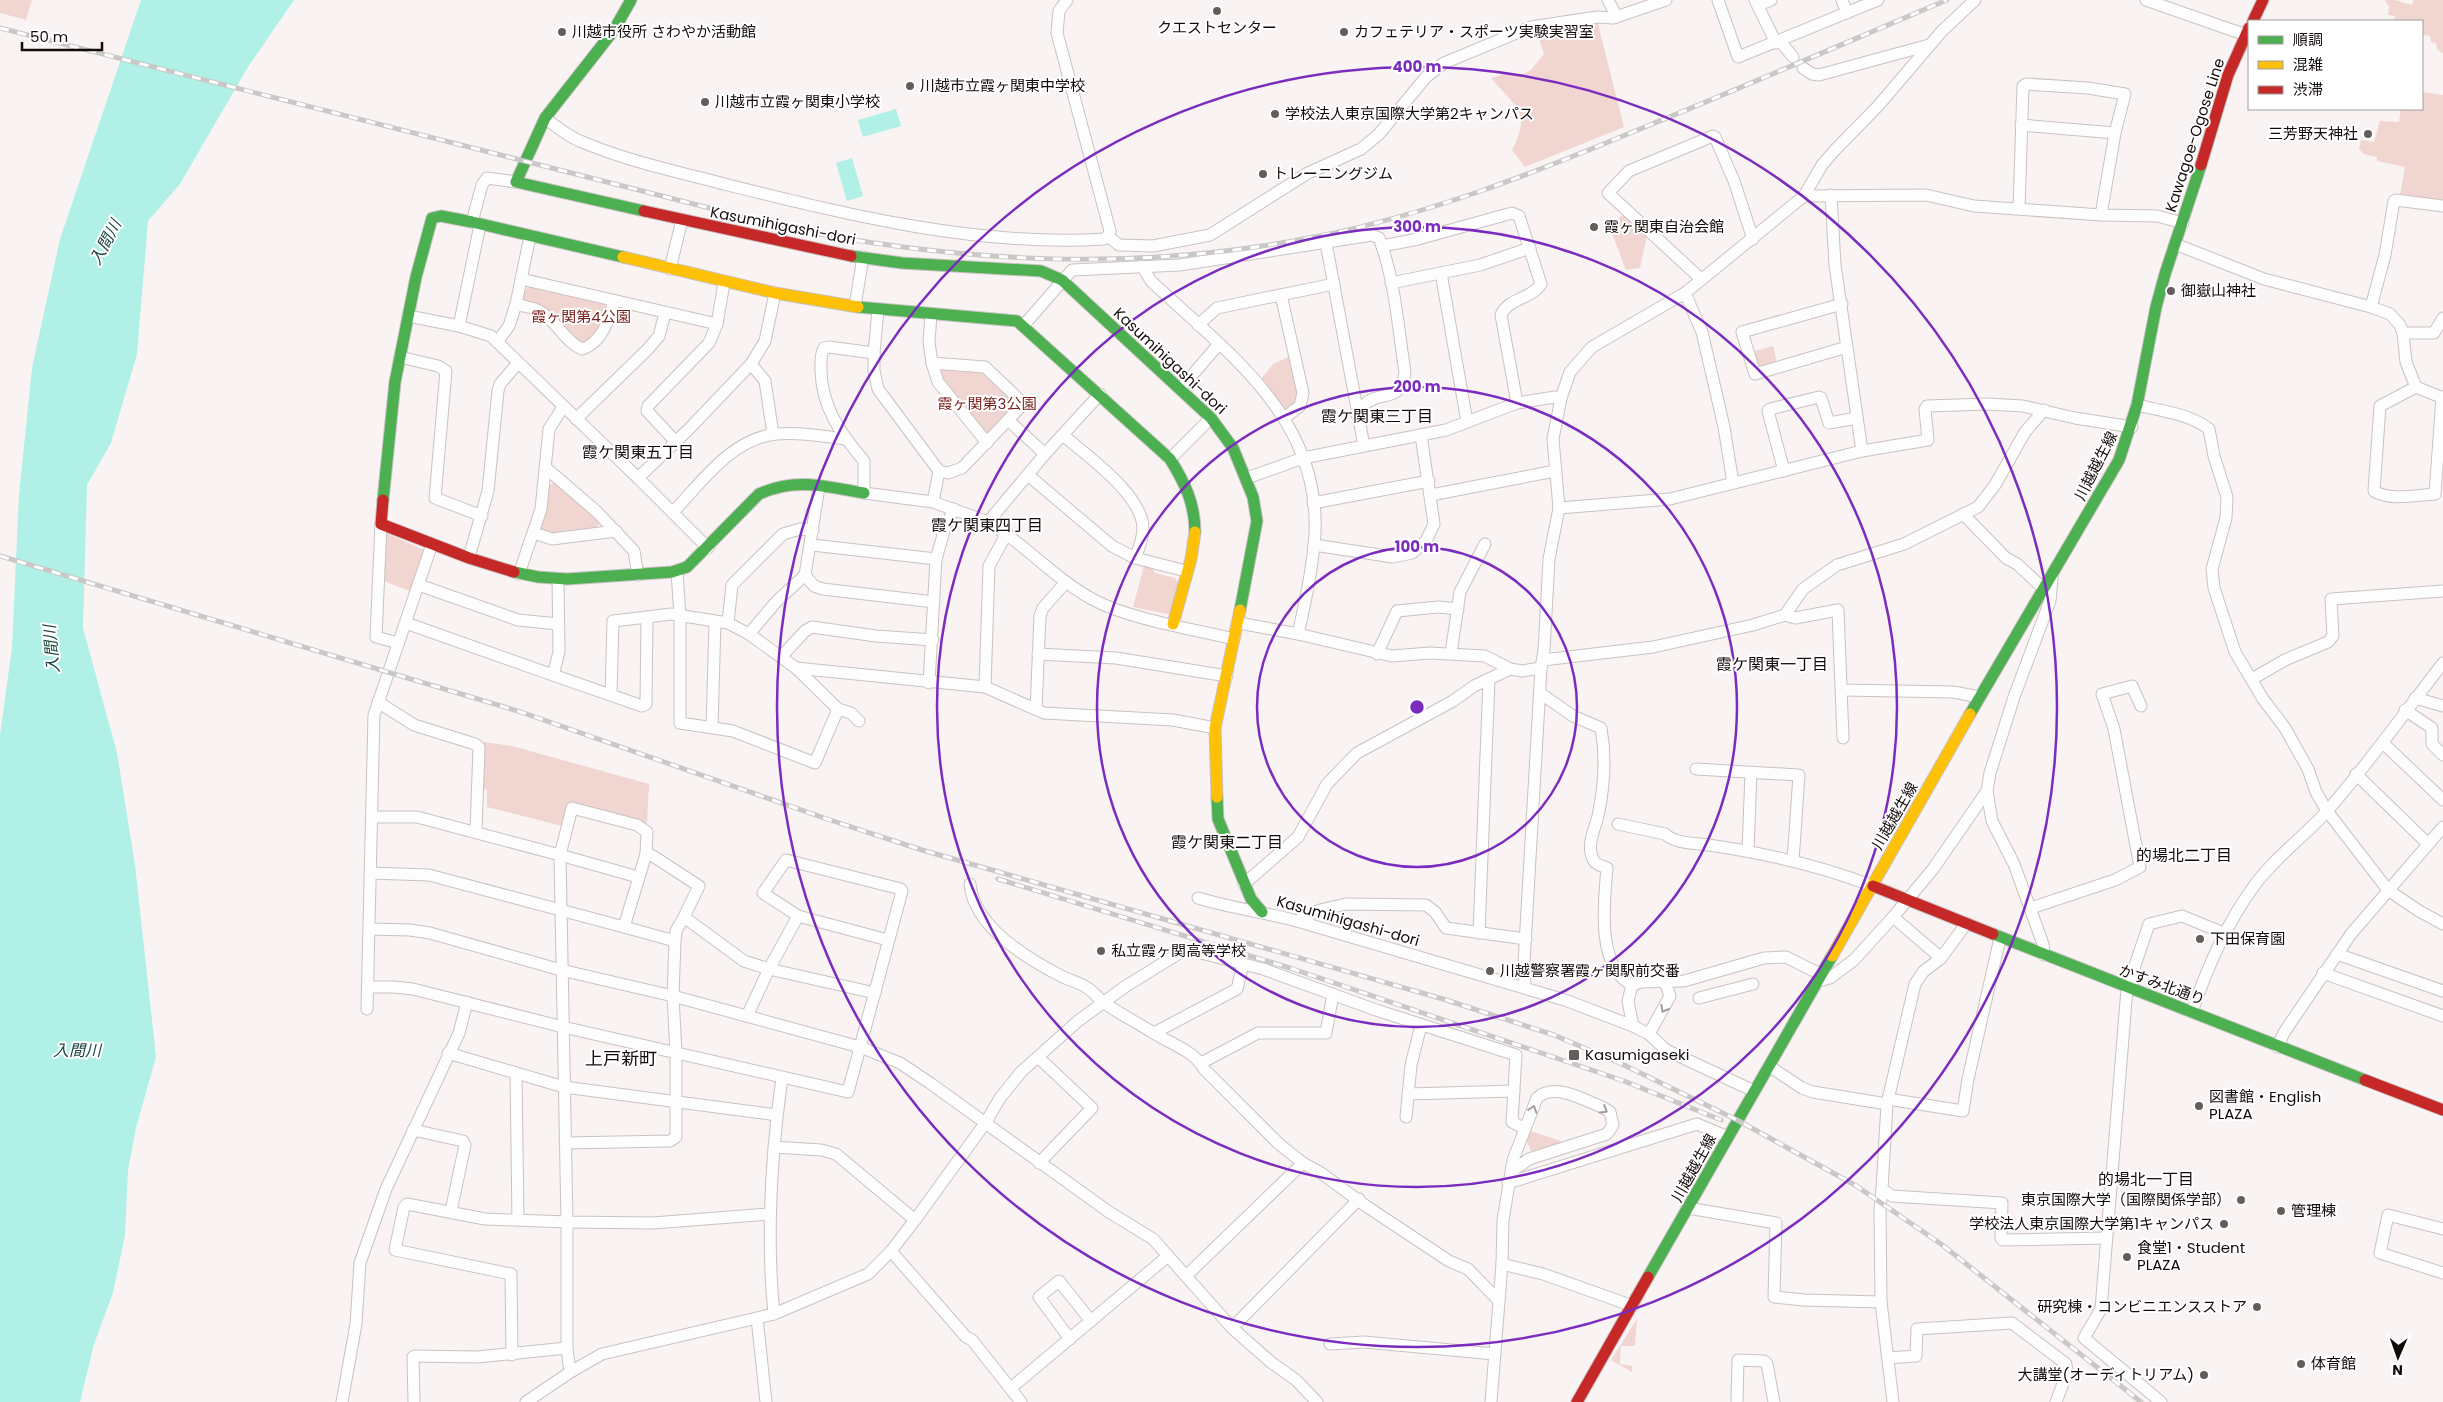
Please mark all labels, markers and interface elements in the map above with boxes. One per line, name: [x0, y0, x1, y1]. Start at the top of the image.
marker: クエストセンター: [1211, 5, 1223, 17]
place label: クエストセンター: [1157, 17, 1277, 38]
scale bar: [22, 20, 102, 52]
legend: [2248, 20, 2423, 110]
place label: 川越市役所 さわやか活動館: [572, 21, 756, 42]
place label: カフェテリア・スポーツ実験実習室: [1354, 21, 1594, 42]
text: 50 m: [30, 26, 68, 47]
marker: 川越市役所 さわやか活動館: [556, 26, 568, 38]
marker: カフェテリア・スポーツ実験実習室: [1338, 26, 1350, 38]
text: 順調: [2293, 29, 2323, 50]
text: 混雑: [2293, 54, 2323, 75]
street label: Kawagoe-Ogose Line: [2160, 55, 2229, 214]
text: 400 m: [1393, 56, 1442, 77]
place label: 川越市立霞ヶ関東中学校: [920, 75, 1085, 96]
text: 渋滞: [2293, 79, 2323, 100]
marker: 川越市立霞ヶ関東中学校: [904, 80, 916, 92]
place label: 川越市立霞ヶ関東小学校: [715, 91, 880, 112]
marker: 川越市立霞ヶ関東小学校: [699, 96, 711, 108]
place label: 学校法人東京国際大学第2キャンパス: [1285, 103, 1534, 124]
marker: 学校法人東京国際大学第2キャンパス: [1269, 108, 1281, 120]
place label: 三芳野天神社: [2268, 123, 2358, 144]
marker: 三芳野天神社: [2362, 128, 2374, 140]
place label: トレーニングジム: [1273, 163, 1393, 184]
marker: トレーニングジム: [1257, 168, 1269, 180]
street label: Kasumihigashi-dori: [709, 201, 858, 250]
water label: 入間川: [84, 214, 128, 269]
text: 300 m: [1393, 216, 1441, 237]
place label: 霞ヶ関東自治会館: [1604, 216, 1724, 237]
marker: 霞ヶ関東自治会館: [1588, 221, 1600, 233]
place label: 御嶽山神社: [2181, 280, 2256, 301]
marker: 御嶽山神社: [2165, 285, 2177, 297]
street label: Kasumihigashi-dori: [1109, 303, 1232, 419]
park label: 霞ヶ関第4公園: [531, 306, 631, 327]
text: 200 m: [1393, 376, 1441, 397]
park label: 霞ヶ関第3公園: [938, 393, 1036, 414]
district label: 霞ケ関東三丁目: [1321, 405, 1433, 428]
street label: 川越越生線: [2069, 428, 2122, 504]
district label: 霞ケ関東五丁目: [582, 441, 694, 464]
district label: 霞ケ関東四丁目: [931, 514, 1043, 537]
text: 100 m: [1395, 536, 1439, 557]
water label: 入間川: [38, 622, 65, 674]
district label: 霞ケ関東一丁目: [1716, 653, 1828, 676]
centre of rings: [1408, 698, 1426, 716]
street label: 川越越生線: [1867, 778, 1922, 853]
district label: 霞ケ関東二丁目: [1171, 831, 1283, 854]
district label: 的場北二丁目: [2136, 844, 2232, 867]
street label: Kasumihigashi-dori: [1274, 890, 1422, 951]
place label: 下田保育園: [2210, 928, 2285, 949]
marker: 下田保育園: [2194, 933, 2206, 945]
place label: 私立霞ヶ関高等学校: [1111, 940, 1246, 961]
marker: 私立霞ヶ関高等学校: [1095, 945, 1107, 957]
street label: かすみ北通り: [2116, 959, 2208, 1010]
place label: 川越警察署霞ヶ関駅前交番: [1500, 960, 1680, 981]
marker: 川越警察署霞ヶ関駅前交番: [1484, 965, 1496, 977]
one-way arrow: [1660, 1003, 1670, 1012]
water label: 入間川: [53, 1039, 103, 1062]
place label: Kasumigaseki: [1585, 1044, 1690, 1065]
district label: 上戸新町: [585, 1046, 657, 1071]
marker: Kasumigaseki: [1567, 1048, 1581, 1062]
place label: 図書館・English PLAZA: [2209, 1086, 2321, 1124]
marker: 図書館・English PLAZA: [2193, 1100, 2205, 1112]
one-way arrow: [1599, 1103, 1608, 1113]
one-way arrow: [1527, 1106, 1537, 1114]
street label: 川越越生線: [1666, 1130, 1721, 1206]
district label: 的場北一丁目: [2098, 1168, 2194, 1191]
place label: 東京国際大学（国際関係学部）: [2021, 1189, 2231, 1210]
marker: 東京国際大学（国際関係学部）: [2235, 1194, 2247, 1206]
place label: 管理棟: [2291, 1200, 2336, 1221]
marker: 管理棟: [2275, 1205, 2287, 1217]
place label: 学校法人東京国際大学第1キャンパス: [1969, 1213, 2214, 1234]
marker: 学校法人東京国際大学第1キャンパス: [2218, 1218, 2230, 1230]
place label: 食堂1・Student PLAZA: [2137, 1237, 2245, 1275]
marker: 食堂1・Student PLAZA: [2121, 1251, 2133, 1263]
place label: 研究棟・コンビニエンスストア: [2037, 1296, 2247, 1317]
marker: 研究棟・コンビニエンスストア: [2251, 1301, 2263, 1313]
north arrow: [2373, 1332, 2423, 1382]
place label: 体育館: [2311, 1353, 2356, 1374]
marker: 体育館: [2295, 1358, 2307, 1370]
text: N: [2392, 1360, 2403, 1380]
place label: 大講堂(オーディトリアム): [2017, 1364, 2194, 1385]
marker: 大講堂(オーディトリアム): [2198, 1369, 2210, 1381]

